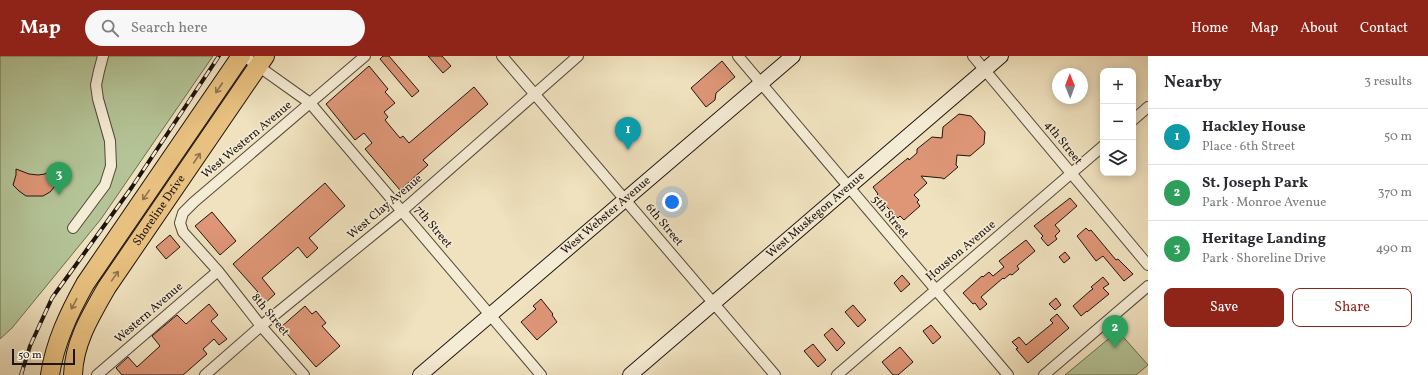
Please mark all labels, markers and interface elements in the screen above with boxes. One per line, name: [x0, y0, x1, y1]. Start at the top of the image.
search box: [85, 10, 365, 46]
text: Map: [20, 15, 61, 41]
icon: search: [99, 17, 121, 39]
text: Search here: [131, 18, 208, 39]
text: Home: [1191, 19, 1228, 38]
text: Map: [1250, 19, 1278, 38]
text: About: [1300, 19, 1338, 38]
text: Contact: [1360, 19, 1408, 38]
north arrow: [1052, 68, 1088, 104]
map controls: [1100, 68, 1136, 176]
button: +: [1100, 68, 1136, 104]
text: Nearby: [1164, 71, 1222, 94]
text: 3 results: [1364, 73, 1412, 91]
one-way arrow: [215, 82, 223, 93]
street label: West Western Avenue: [198, 97, 296, 183]
button: −: [1100, 104, 1136, 140]
pin: 1: [615, 117, 641, 150]
text: Hackley House: [1202, 117, 1306, 138]
street label: 4th Street: [1040, 118, 1086, 168]
text: 1: [1174, 128, 1180, 146]
text: 50 m: [1384, 128, 1412, 146]
text: Place · 6th Street: [1202, 138, 1295, 156]
button: layers: [1100, 140, 1136, 176]
one-way arrow: [193, 152, 201, 163]
pin: 3: [46, 162, 72, 195]
street label: West Muskegon Avenue: [763, 168, 869, 262]
street label: West Clay Avenue: [344, 171, 426, 243]
street label: Shoreline Drive: [129, 172, 189, 249]
street label: West Webster Avenue: [558, 173, 655, 259]
text: St. Joseph Park: [1202, 173, 1308, 194]
text: 2: [1174, 184, 1180, 202]
text: 370 m: [1378, 184, 1412, 202]
one-way arrow: [141, 190, 150, 201]
your location: [662, 192, 682, 212]
street label: 5th Street: [868, 192, 912, 242]
text: Park · Monroe Avenue: [1202, 194, 1326, 212]
street label: 6th Street: [641, 200, 687, 250]
street label: 7th Street: [410, 202, 456, 252]
street label: Houston Avenue: [923, 217, 1000, 285]
text: Heritage Landing: [1202, 229, 1326, 250]
text: 3: [1174, 240, 1180, 258]
text: 490 m: [1376, 240, 1412, 258]
text: Park · Shoreline Drive: [1202, 250, 1326, 268]
one-way arrow: [111, 271, 119, 282]
street label: Western Avenue: [111, 279, 187, 347]
button: Save: [1164, 288, 1284, 327]
button: Share: [1292, 288, 1412, 327]
street label: 8th Street: [247, 290, 293, 340]
one-way arrow: [70, 298, 77, 310]
pin: 2: [1102, 315, 1128, 348]
scale bar: [12, 347, 75, 366]
text: 50 m: [18, 348, 42, 363]

